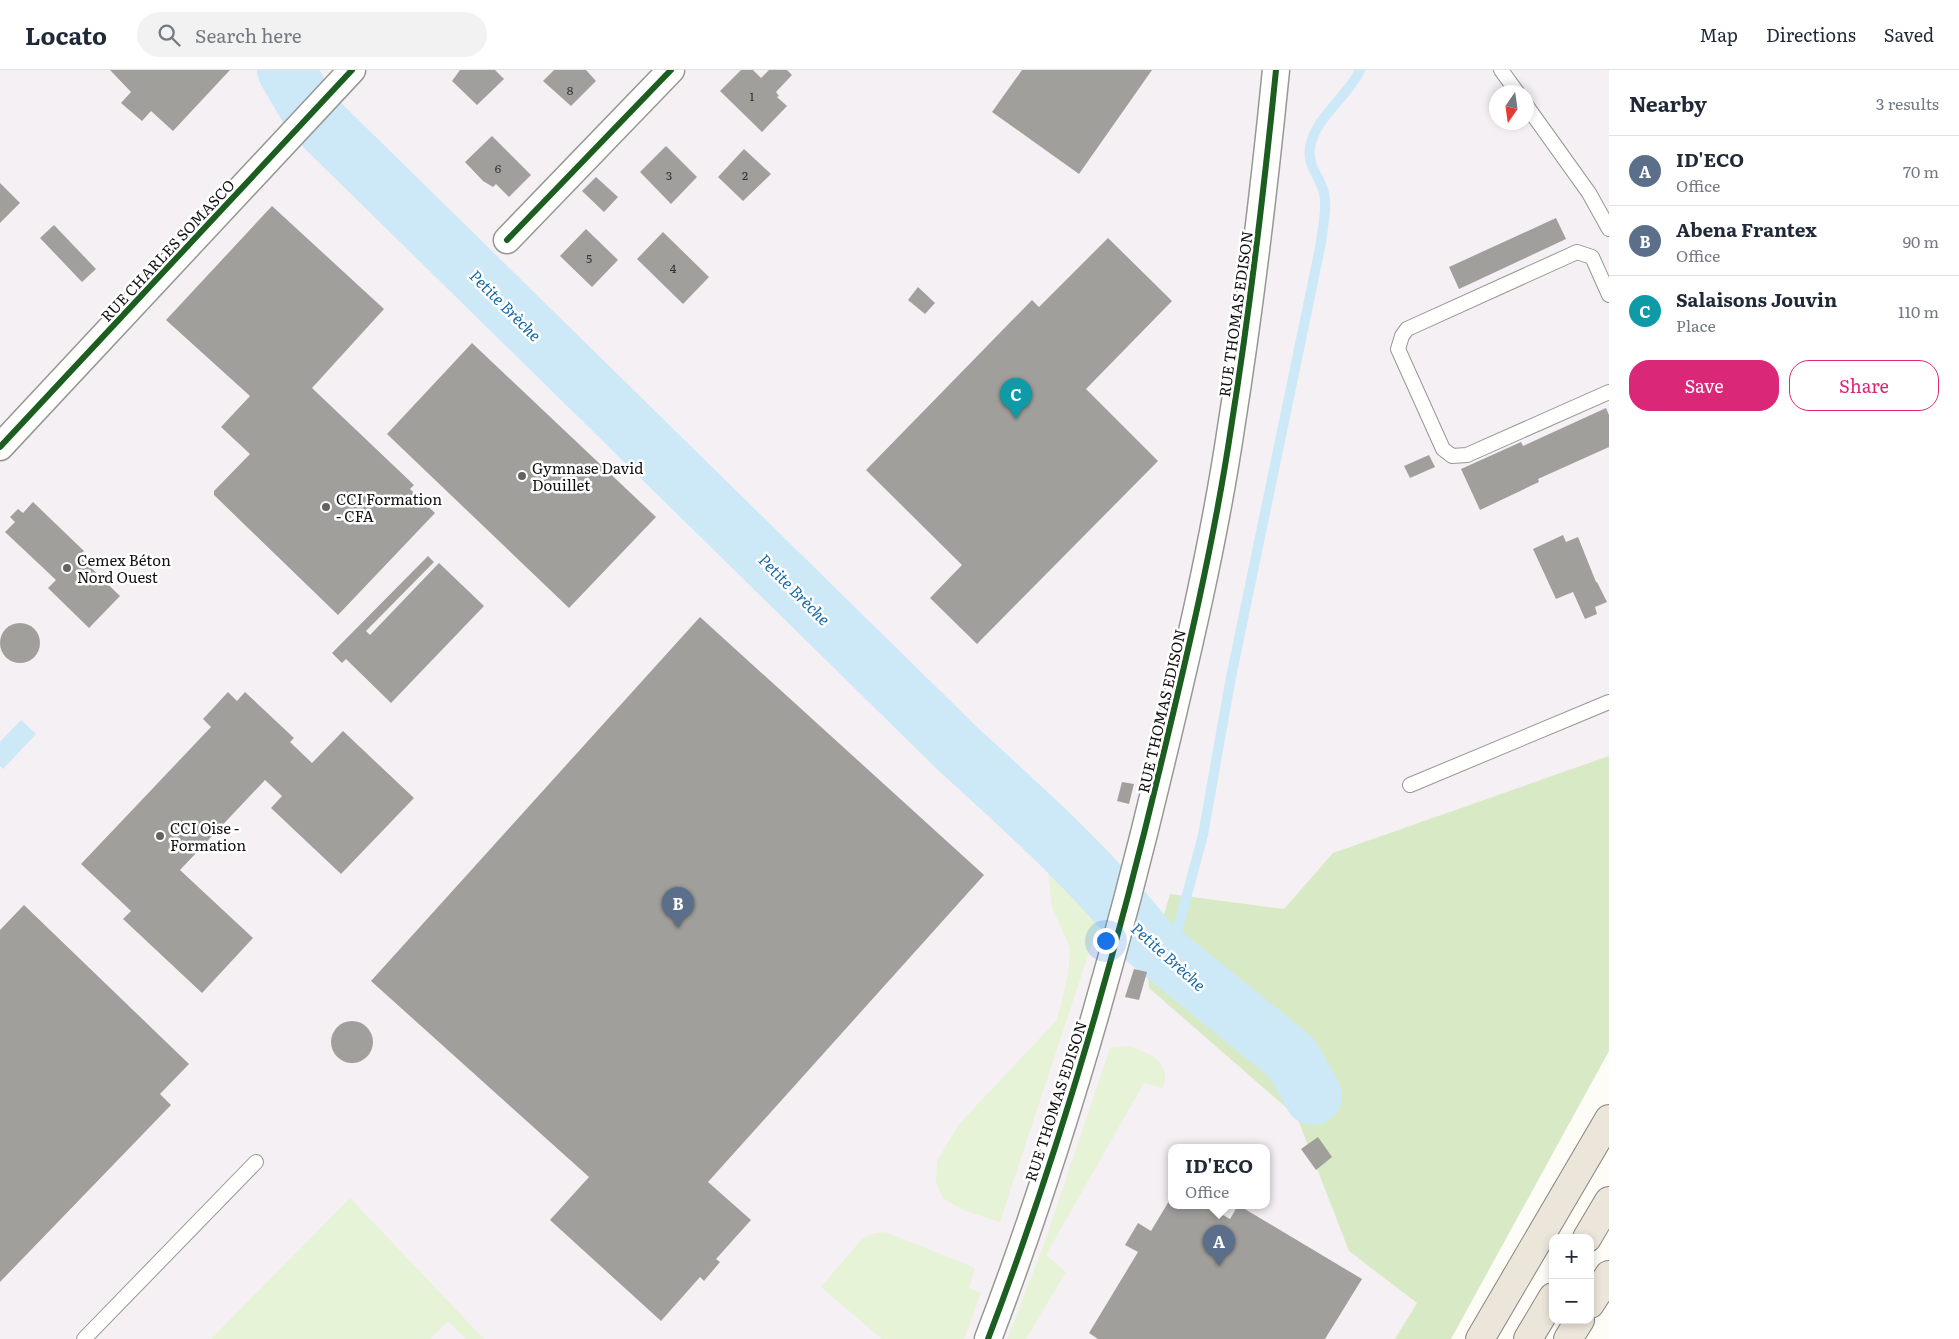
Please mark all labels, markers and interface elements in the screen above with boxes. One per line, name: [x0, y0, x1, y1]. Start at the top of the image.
search box: [137, 12, 487, 57]
text: Locato: [25, 17, 107, 52]
icon: search: [155, 21, 183, 49]
text: Search here: [195, 21, 302, 49]
text: Map: [1700, 21, 1738, 48]
text: Directions: [1766, 21, 1856, 48]
text: Saved: [1884, 21, 1934, 48]
house number: 8: [567, 81, 574, 99]
north arrow: [1489, 85, 1534, 130]
house number: 1: [750, 87, 755, 105]
text: Nearby: [1629, 87, 1707, 118]
text: 3 results: [1876, 91, 1939, 115]
text: ID'ECO: [1676, 145, 1744, 173]
house number: 6: [495, 159, 502, 177]
text: A: [1639, 159, 1651, 183]
text: 70 m: [1903, 159, 1939, 183]
house number: 3: [666, 166, 672, 184]
house number: 2: [742, 166, 748, 184]
text: Office: [1676, 173, 1720, 197]
street label: RUE CHARLES SOMASCO: [95, 174, 239, 326]
text: Abena Frantex: [1676, 215, 1817, 243]
street label: RUE THOMAS EDISON: [1212, 229, 1258, 399]
text: B: [1639, 229, 1651, 253]
text: 90 m: [1903, 229, 1939, 253]
text: Office: [1676, 243, 1720, 267]
house number: 5: [586, 249, 592, 267]
house number: 4: [670, 259, 677, 277]
water label: Petite Brèche: [465, 264, 547, 346]
text: Salaisons Jouvin: [1676, 285, 1837, 313]
text: C: [1639, 299, 1651, 323]
text: 110 m: [1898, 299, 1939, 323]
text: Place: [1676, 313, 1716, 337]
button: Save: [1629, 360, 1779, 411]
button: Share: [1789, 360, 1939, 411]
pin: C: [1000, 378, 1032, 419]
place label: Gymnase David Douillet: [532, 456, 644, 496]
marker: Gymnase David Douillet: [516, 470, 528, 482]
place label: CCI Formation - CFA: [336, 487, 442, 527]
marker: CCI Formation - CFA: [320, 501, 332, 513]
place label: Cemex Béton Nord Ouest: [77, 548, 171, 588]
water label: Petite Brèche: [754, 548, 836, 630]
marker: Cemex Béton Nord Ouest: [61, 562, 73, 574]
street label: RUE THOMAS EDISON: [1131, 627, 1191, 795]
place label: CCI Oise - Formation: [170, 816, 246, 856]
marker: CCI Oise - Formation: [154, 830, 166, 842]
pin: B: [662, 887, 694, 928]
water label: Petite Brèche: [1126, 916, 1212, 996]
your location: [1093, 928, 1119, 954]
street label: RUE THOMAS EDISON: [1018, 1018, 1092, 1184]
popup: [1168, 1144, 1270, 1209]
text: ID'ECO: [1185, 1151, 1253, 1179]
text: Office: [1185, 1179, 1229, 1203]
pin: A: [1203, 1225, 1235, 1266]
map controls: [1549, 1234, 1594, 1324]
button: +: [1549, 1234, 1594, 1279]
button: −: [1549, 1279, 1594, 1324]

